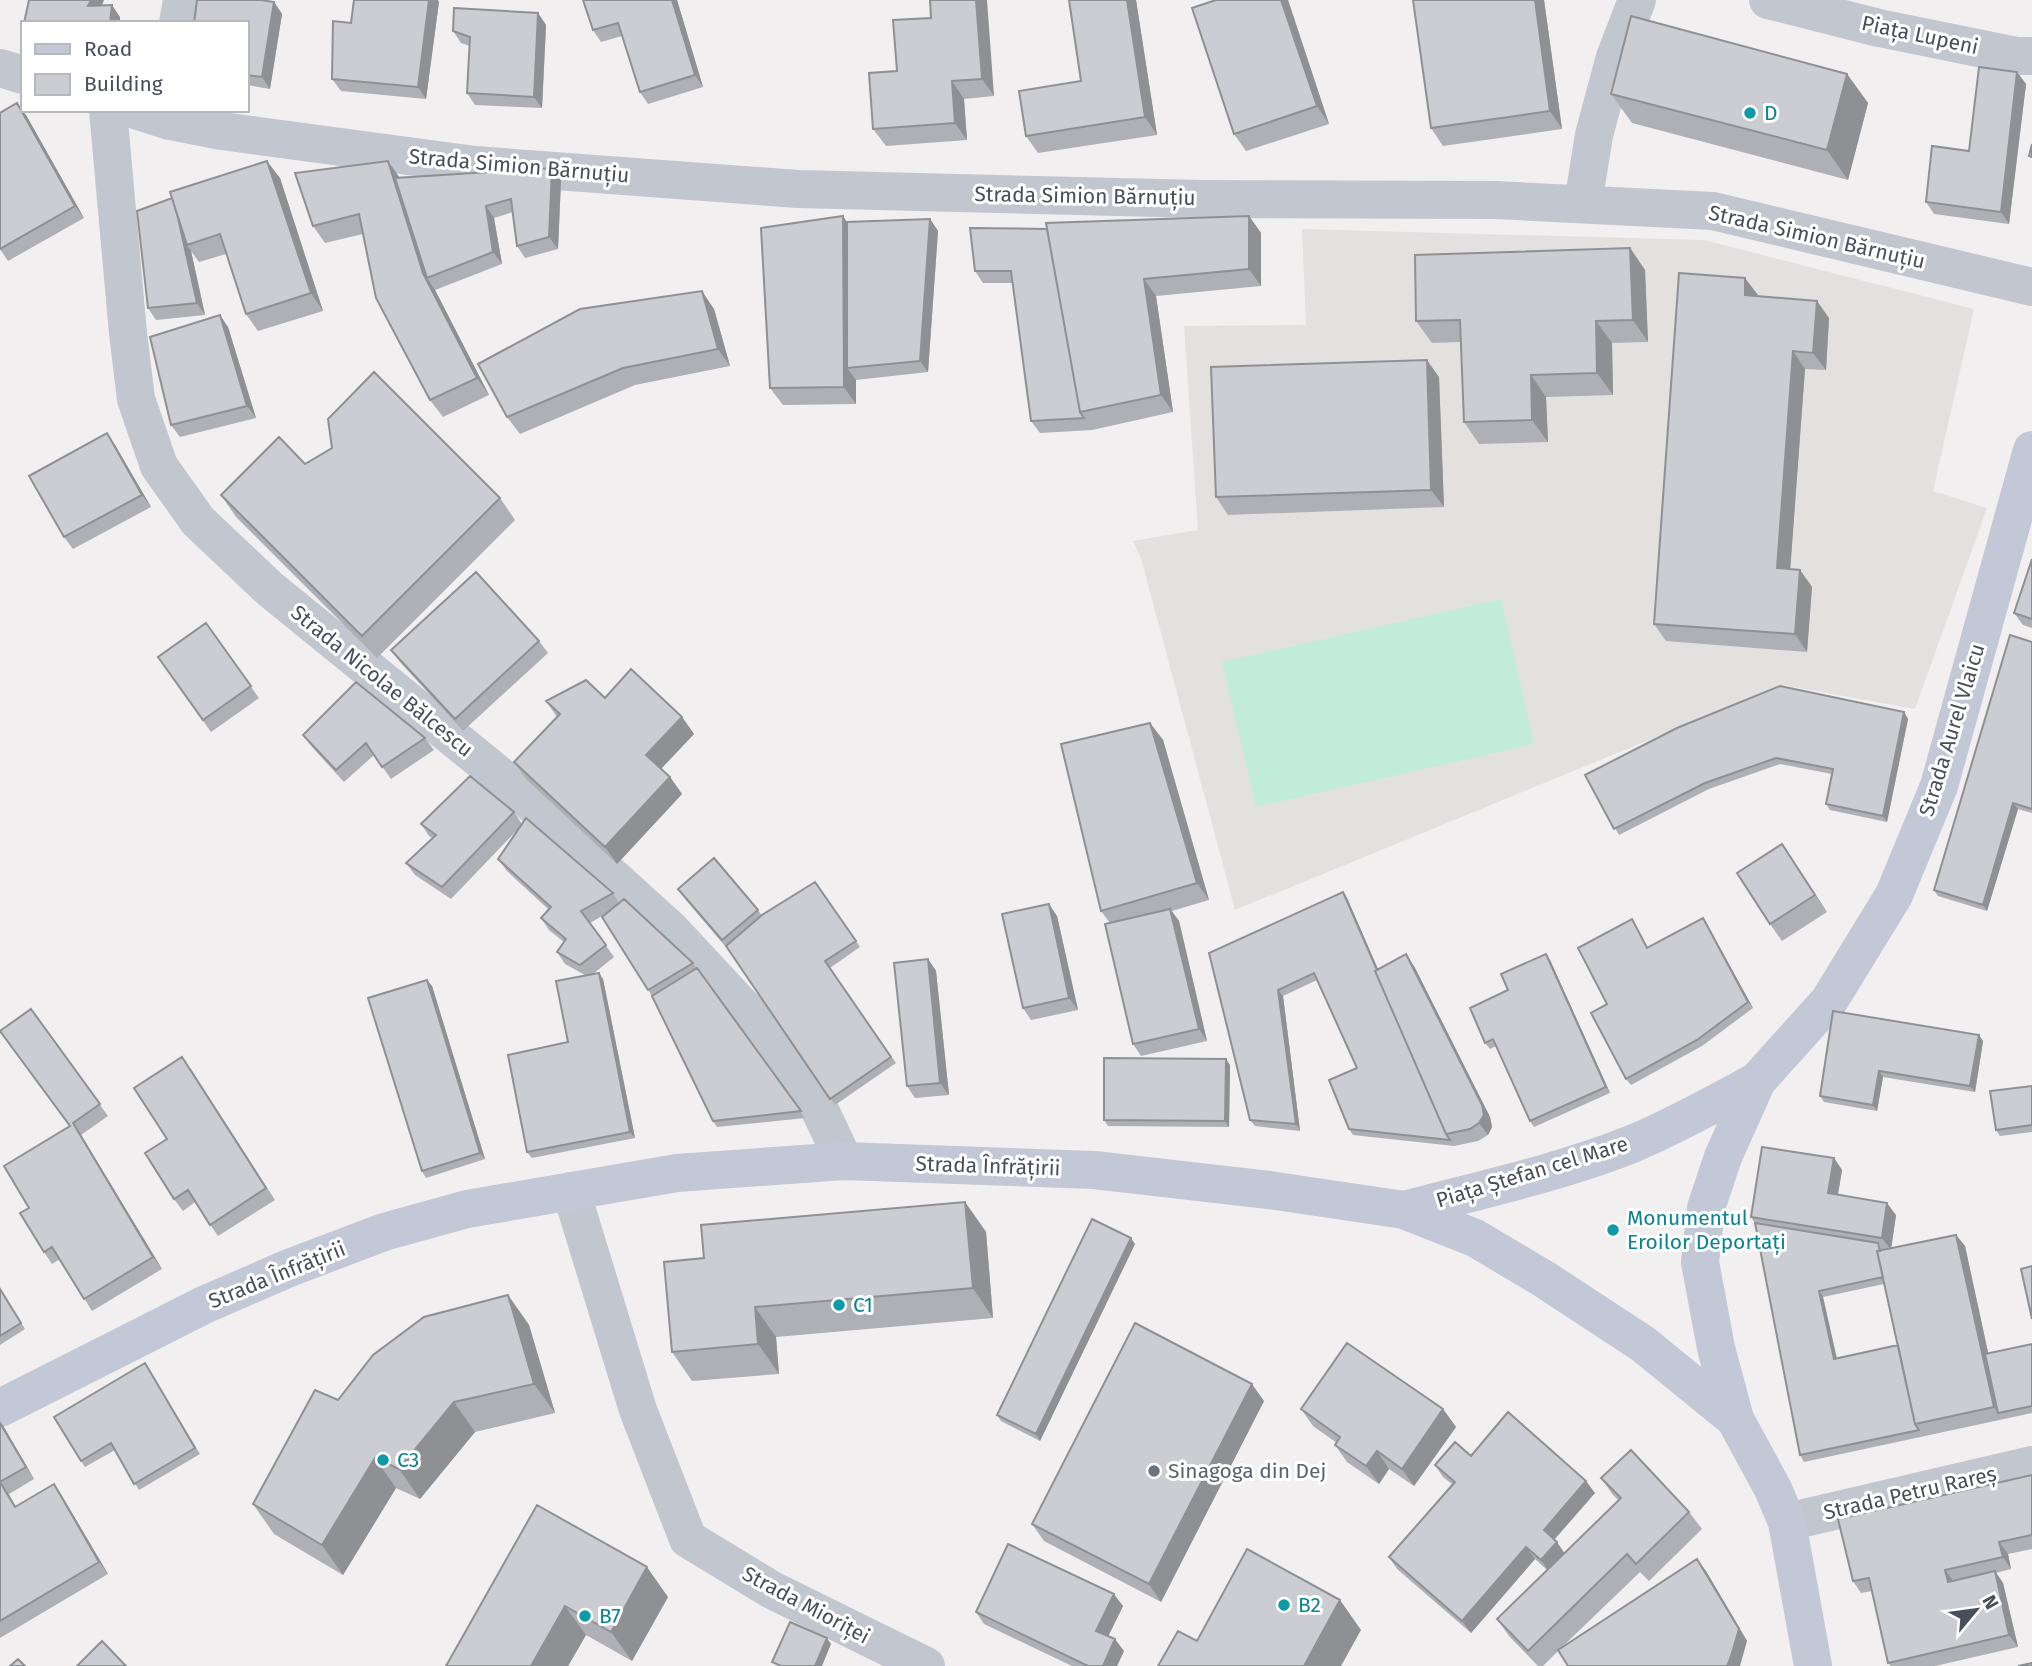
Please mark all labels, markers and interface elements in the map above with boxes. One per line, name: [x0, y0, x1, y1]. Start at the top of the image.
street label: Piața Lupeni: [1859, 10, 1981, 60]
legend: [21, 21, 248, 112]
text: Road: [84, 36, 132, 62]
text: Building: [84, 71, 163, 97]
place label: D: [1764, 100, 1778, 126]
marker: D: [1742, 105, 1758, 121]
street label: Strada Simion Bărnuțiu: [408, 143, 630, 189]
street label: Strada Simion Bărnuțiu: [974, 181, 1196, 211]
street label: Strada Simion Bărnuțiu: [1706, 199, 1928, 275]
street label: Strada Nicolae Bălcescu: [286, 599, 478, 763]
street label: Strada Aurel Vlaicu: [1913, 640, 1991, 820]
street label: Piața Ștefan cel Mare: [1433, 1130, 1631, 1214]
street label: Strada Înfrățirii: [915, 1150, 1061, 1182]
place label: Monumentul Eroilor Deportați: [1627, 1205, 1786, 1255]
marker: Monumentul Eroilor Deportați: [1605, 1222, 1621, 1238]
street label: Strada Înfrățirii: [205, 1236, 349, 1314]
place label: C1: [853, 1292, 873, 1318]
marker: C1: [831, 1297, 847, 1313]
place label: C3: [397, 1447, 419, 1473]
marker: C3: [375, 1452, 391, 1468]
place label: Sinagoga din Dej: [1168, 1458, 1326, 1484]
street label: Strada Petru Rareș: [1821, 1460, 1999, 1526]
marker: Sinagoga din Dej: [1146, 1463, 1162, 1479]
street label: Strada Mioriței: [738, 1561, 874, 1649]
north arrow: [1941, 1575, 2011, 1645]
text: N: [1977, 1591, 2004, 1613]
place label: B2: [1298, 1592, 1321, 1618]
marker: B2: [1276, 1597, 1292, 1613]
place label: B7: [599, 1603, 620, 1629]
marker: B7: [577, 1608, 593, 1624]

